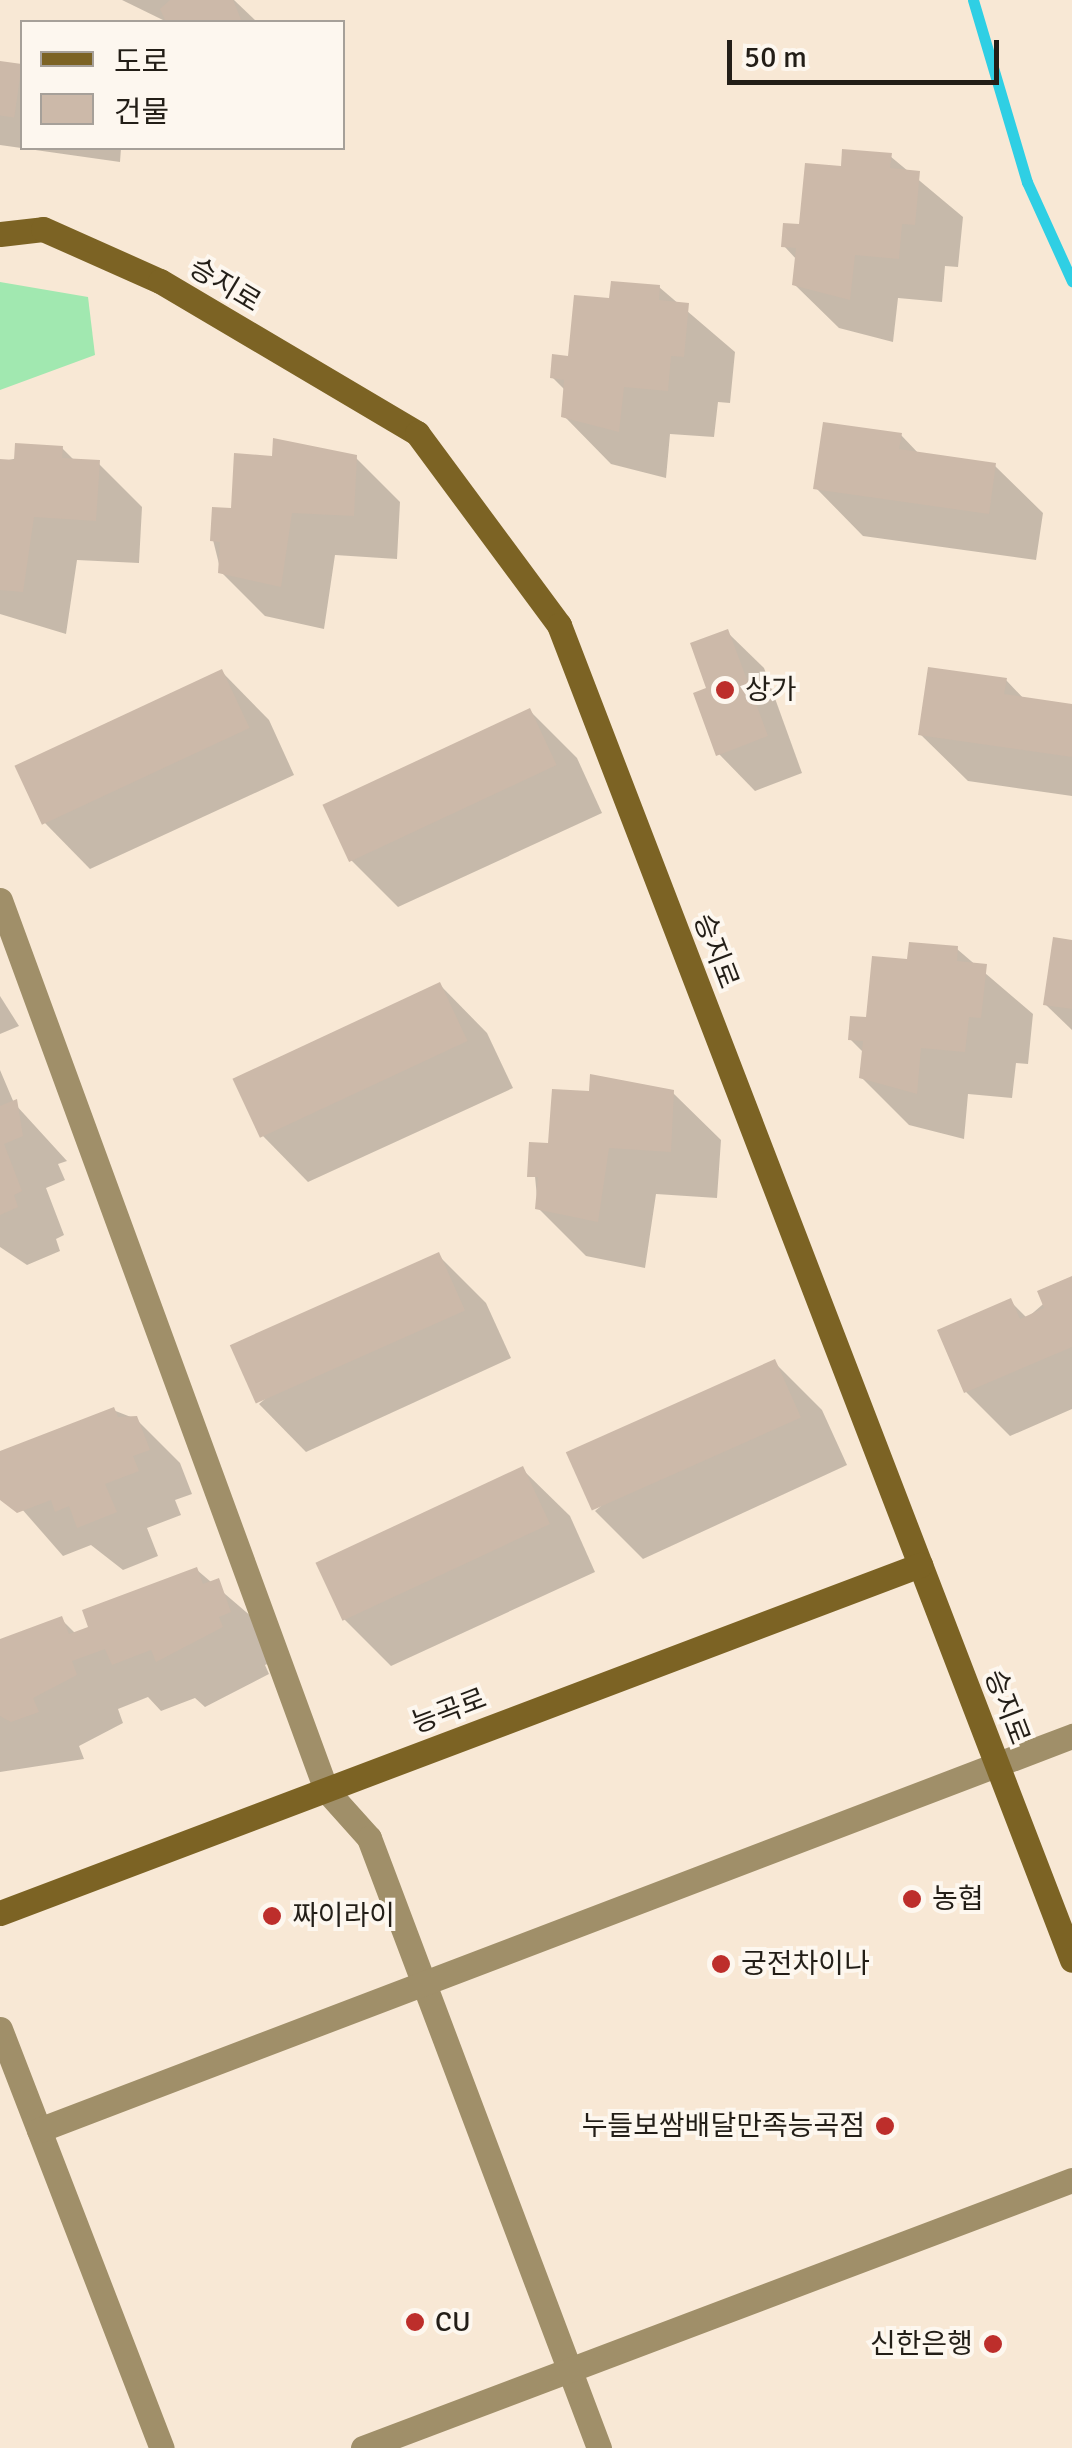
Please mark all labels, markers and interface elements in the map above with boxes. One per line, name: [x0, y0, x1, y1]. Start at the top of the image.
legend: [20, 20, 345, 150]
scale bar: [732, 20, 1004, 82]
text: 50 m: [744, 39, 807, 76]
text: 도로: [114, 44, 169, 81]
text: 건물: [114, 94, 169, 131]
street label: 승지로: [183, 251, 267, 319]
place label: 상가: [745, 673, 797, 707]
marker: 상가: [714, 679, 736, 701]
street label: 승지로: [686, 909, 746, 993]
street label: 승지로: [977, 1665, 1037, 1749]
street label: 능곡로: [407, 1681, 491, 1741]
place label: 농협: [932, 1882, 984, 1916]
marker: 농협: [901, 1888, 923, 1910]
place label: 짜이라이: [292, 1899, 395, 1933]
marker: 짜이라이: [261, 1905, 283, 1927]
place label: 궁전차이나: [741, 1947, 870, 1981]
marker: 궁전차이나: [710, 1953, 732, 1975]
place label: 누들보쌈배달만족능곡점: [582, 2109, 865, 2143]
marker: 누들보쌈배달만족능곡점: [874, 2115, 896, 2137]
place label: CU: [435, 2305, 471, 2339]
marker: CU: [404, 2311, 426, 2333]
place label: 신한은행: [870, 2327, 973, 2361]
marker: 신한은행: [982, 2333, 1004, 2355]

